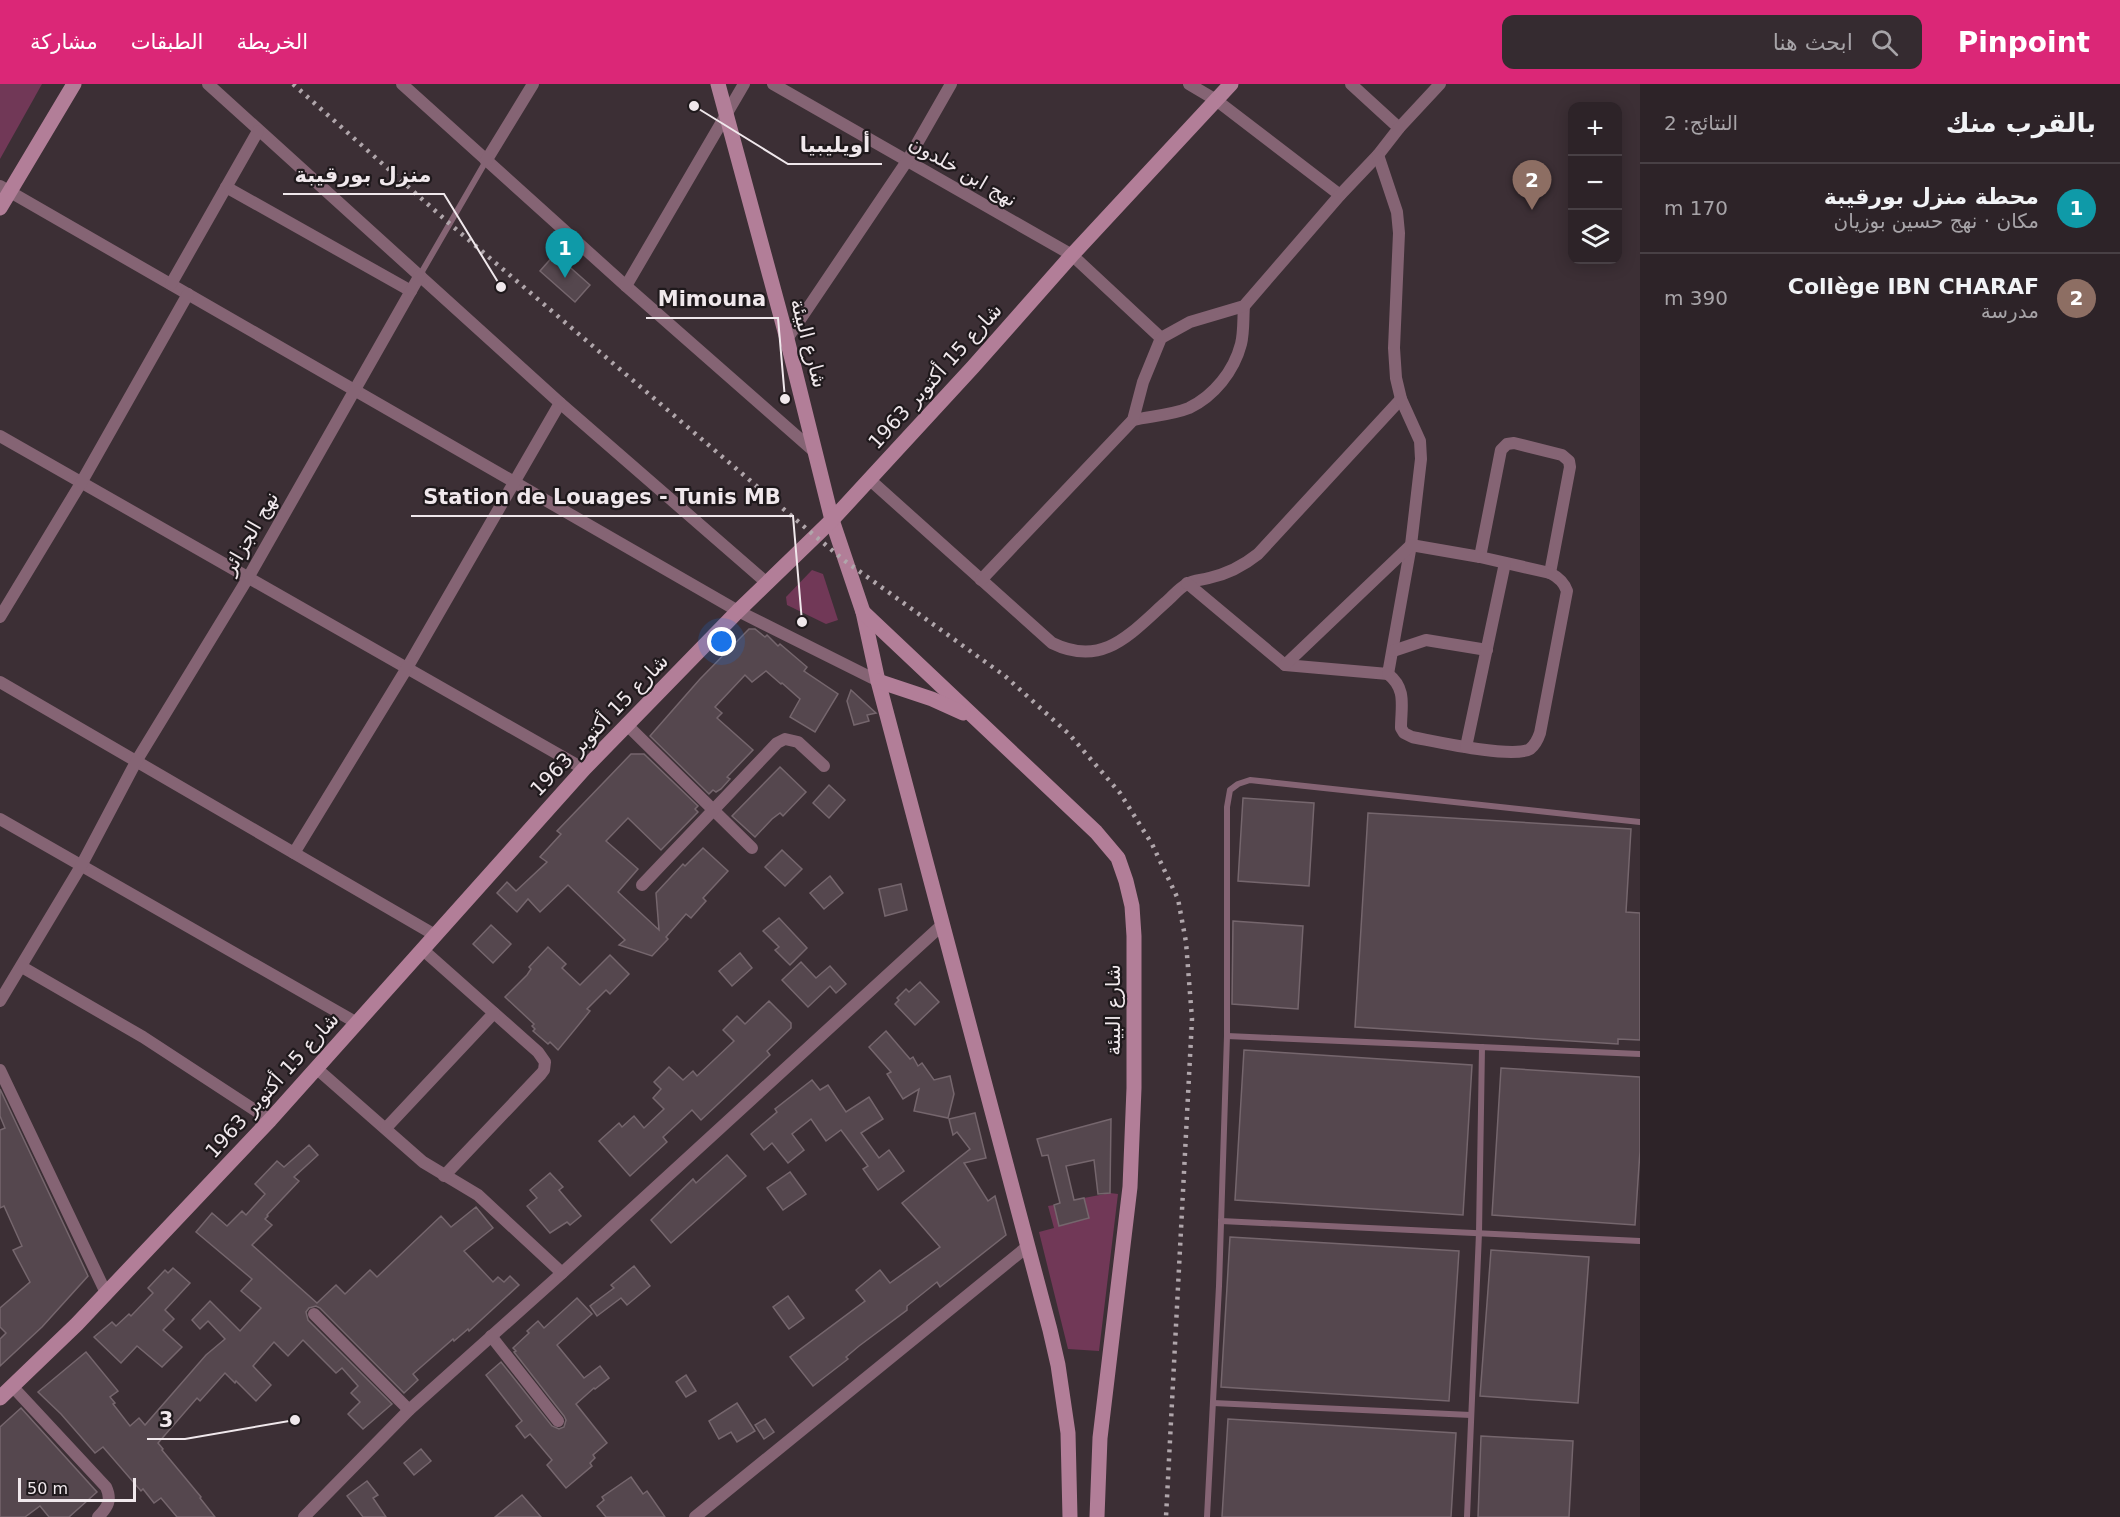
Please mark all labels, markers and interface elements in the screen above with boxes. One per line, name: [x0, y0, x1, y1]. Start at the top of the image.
search box: [1502, 15, 1922, 69]
icon: search: [1868, 26, 1901, 59]
text: Pinpoint: [1958, 26, 2090, 59]
text: مشاركة: [30, 30, 98, 54]
text: الطبقات: [131, 30, 203, 54]
text: الخريطة: [236, 30, 308, 54]
text: ابحث هنا: [1773, 30, 1853, 55]
map controls: [1568, 102, 1622, 264]
button: +: [1568, 102, 1622, 156]
text: بالقرب منك: [1946, 108, 2096, 138]
text: النتائج: 2: [1664, 111, 1738, 135]
callout: أويليبيا: [788, 125, 882, 164]
text: أويليبيا: [800, 130, 870, 157]
street label: نهج ابن خلدون: [905, 130, 1021, 212]
callout: منزل بورقيبة: [283, 155, 444, 194]
button: −: [1568, 156, 1622, 210]
pin: 2: [1512, 160, 1552, 210]
text: منزل بورقيبة: [295, 163, 431, 187]
text: محطة منزل بورقيبة: [1824, 184, 2039, 209]
text: 170 m: [1664, 196, 1728, 220]
text: 1: [2070, 196, 2083, 220]
text: مكان · نهج حسين بوزيان: [1834, 209, 2039, 233]
button: layers: [1568, 210, 1622, 264]
pin: 1: [546, 228, 584, 278]
text: Collège IBN CHARAF: [1788, 274, 2039, 299]
callout: Mimouna: [646, 279, 778, 318]
text: 390 m: [1664, 286, 1728, 310]
text: 2: [2070, 286, 2083, 310]
text: Mimouna: [658, 287, 766, 311]
street label: شارع البيئة: [786, 296, 832, 390]
street label: شارع 15 أكتوبر 1963: [862, 297, 1007, 454]
text: مدرسة: [1981, 299, 2039, 323]
callout: Station de Louages - Tunis MB: [411, 477, 793, 516]
text: Station de Louages - Tunis MB: [423, 485, 781, 509]
street label: نهج الجزائر: [216, 487, 283, 580]
your location: [707, 627, 736, 656]
street label: شارع 15 أكتوبر 1963: [524, 648, 673, 801]
street label: شارع البيئة: [1101, 964, 1125, 1056]
street label: شارع 15 أكتوبر 1963: [199, 1006, 344, 1163]
callout: 3: [147, 1400, 185, 1439]
text: 3: [159, 1408, 173, 1432]
scale bar: [18, 1475, 136, 1502]
text: 50 m: [27, 1479, 68, 1498]

